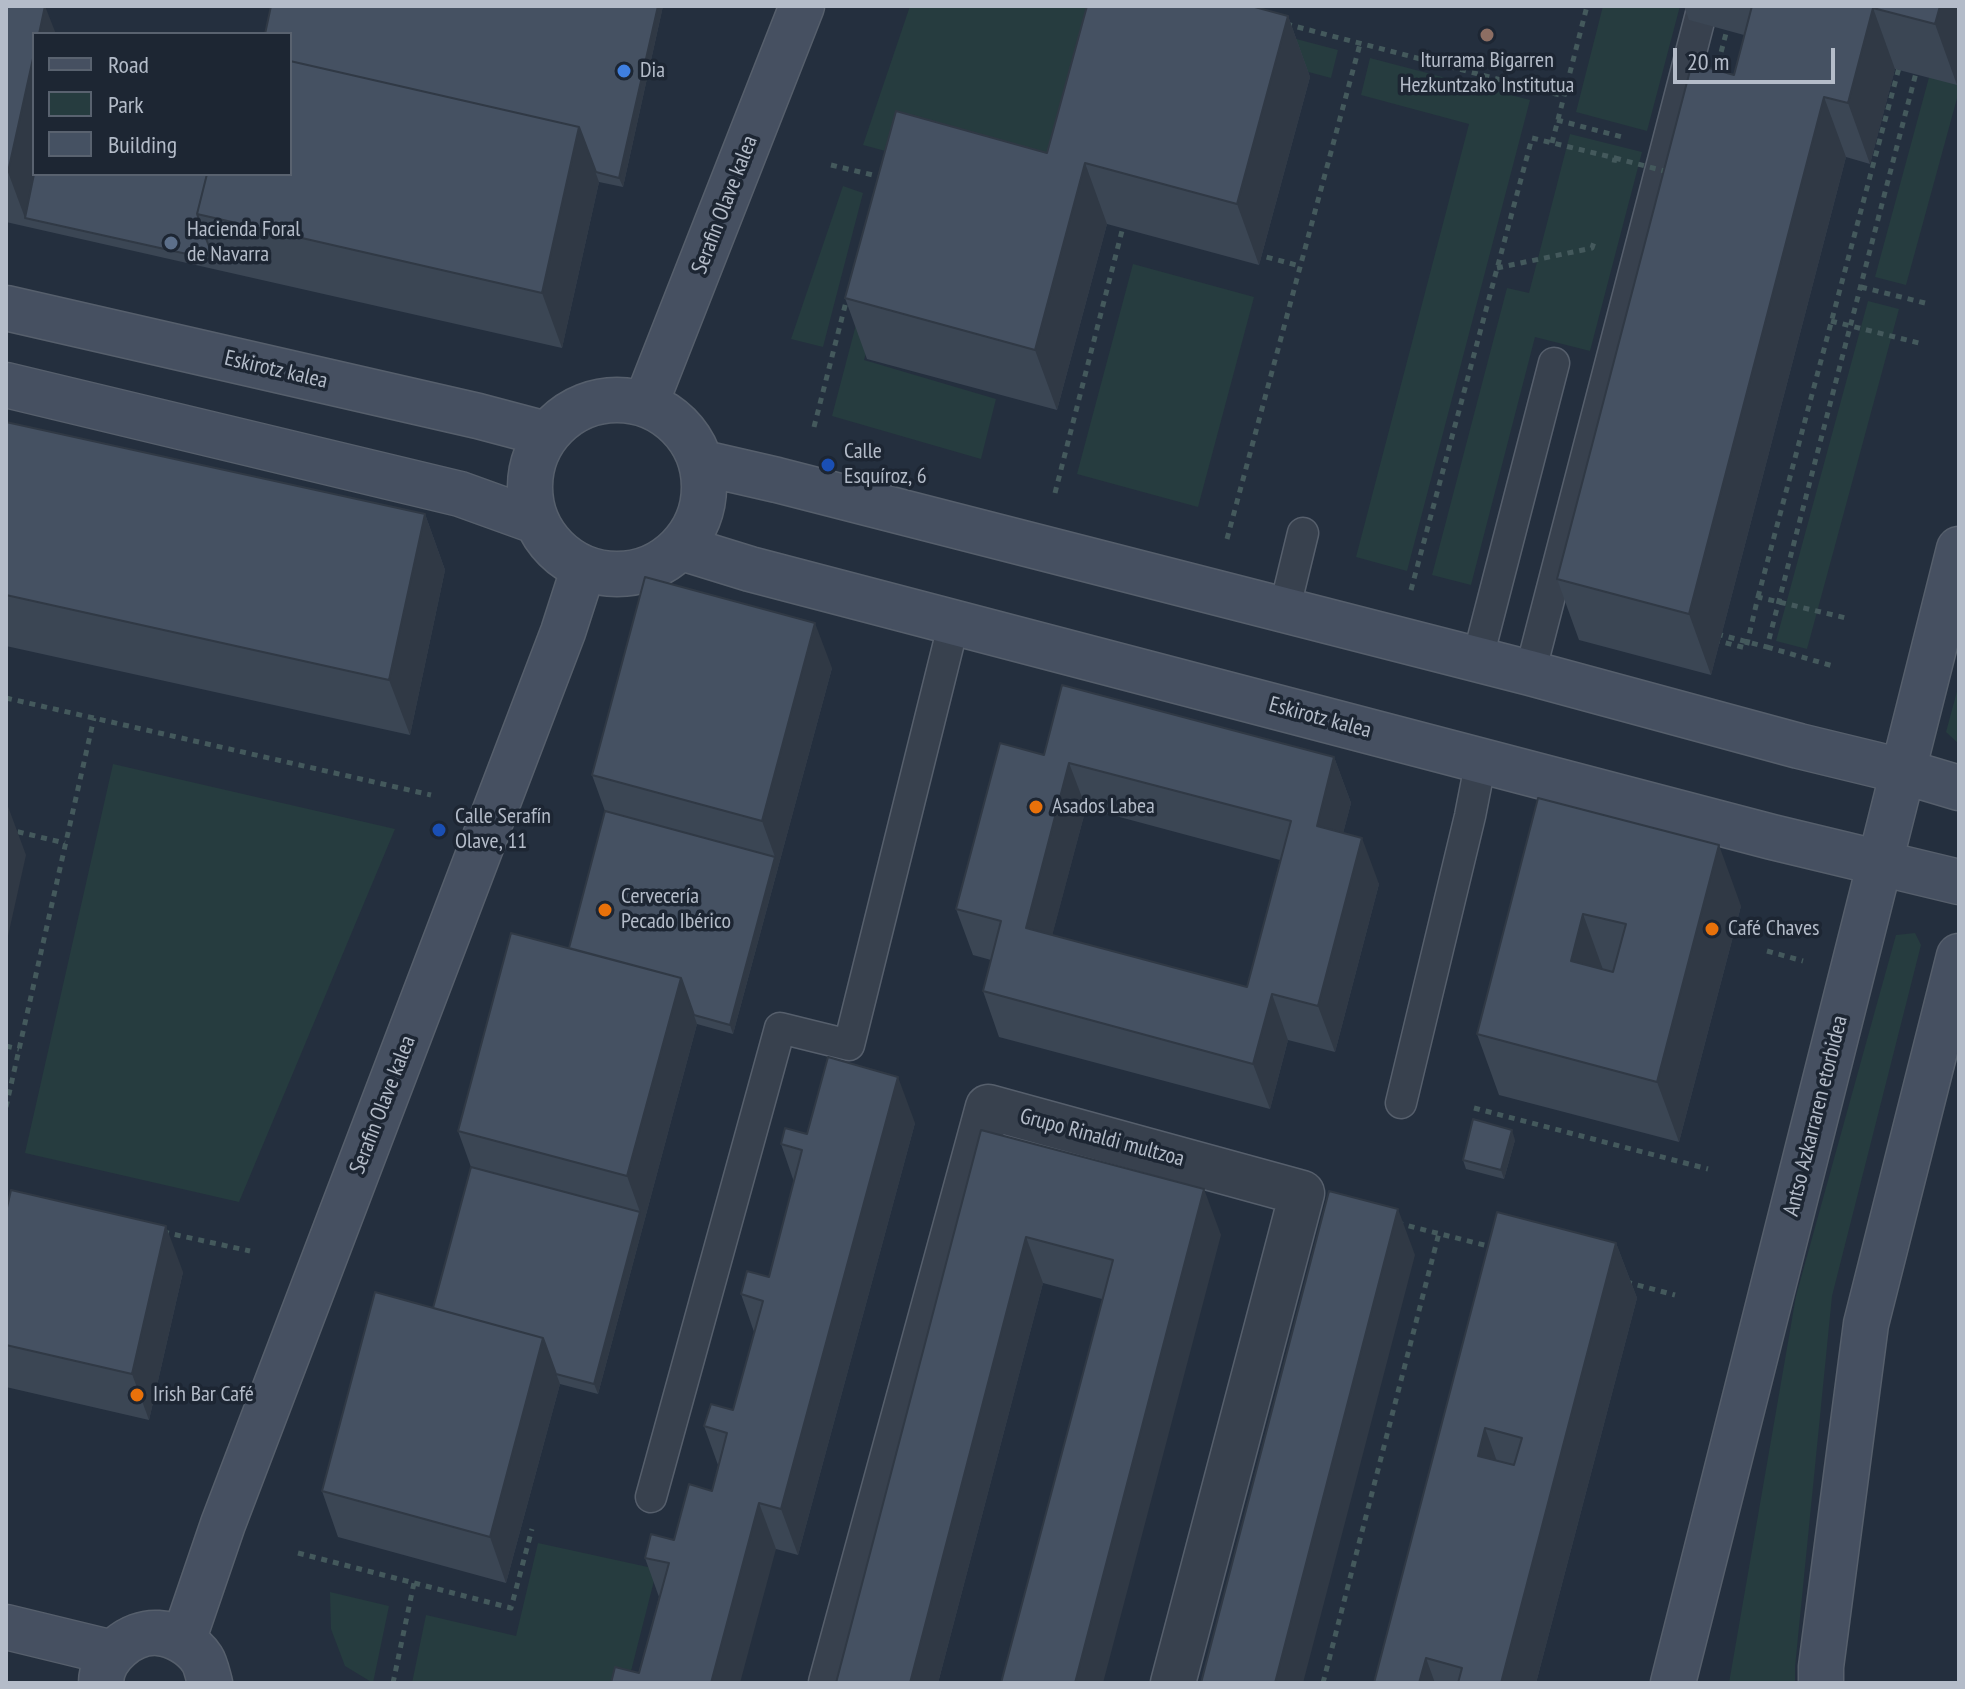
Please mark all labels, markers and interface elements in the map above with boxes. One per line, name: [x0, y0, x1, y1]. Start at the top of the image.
marker: Iturrama Bigarren Hezkuntzako Institutua: [1478, 26, 1496, 44]
legend: [32, 32, 292, 176]
scale bar: [1677, 32, 1839, 82]
text: 20 m: [1687, 46, 1729, 77]
place label: Iturrama Bigarren Hezkuntzako Institutua: [1400, 48, 1574, 100]
text: Road: [108, 49, 149, 80]
place label: Dia: [640, 58, 665, 84]
marker: Dia: [615, 62, 633, 80]
text: Park: [108, 89, 144, 120]
text: Building: [108, 129, 177, 160]
street label: Serafin Olave kalea: [687, 132, 763, 278]
place label: Hacienda Foral de Navarra: [187, 217, 300, 268]
marker: Hacienda Foral de Navarra: [162, 234, 180, 252]
street label: Eskirotz kalea: [222, 345, 330, 395]
place label: Calle Esquíroz, 6: [844, 439, 927, 490]
marker: Calle Esquíroz, 6: [819, 456, 837, 474]
street label: Eskirotz kalea: [1266, 692, 1374, 744]
place label: Asados Labea: [1052, 794, 1155, 820]
marker: Asados Labea: [1027, 798, 1045, 816]
place label: Calle Serafín Olave, 11: [455, 804, 551, 856]
marker: Calle Serafín Olave, 11: [430, 821, 448, 839]
place label: Cervecería Pecado Ibérico: [621, 884, 731, 936]
marker: Cervecería Pecado Ibérico: [596, 901, 614, 919]
place label: Café Chaves: [1728, 916, 1819, 942]
marker: Café Chaves: [1703, 920, 1721, 938]
street label: Antso Azkarraren etorbidea: [1778, 1013, 1854, 1219]
street label: Serafin Olave kalea: [345, 1032, 421, 1178]
street label: Grupo Rinaldi multzoa: [1017, 1103, 1187, 1173]
place label: Irish Bar Café: [153, 1382, 254, 1408]
marker: Irish Bar Café: [128, 1386, 146, 1404]

